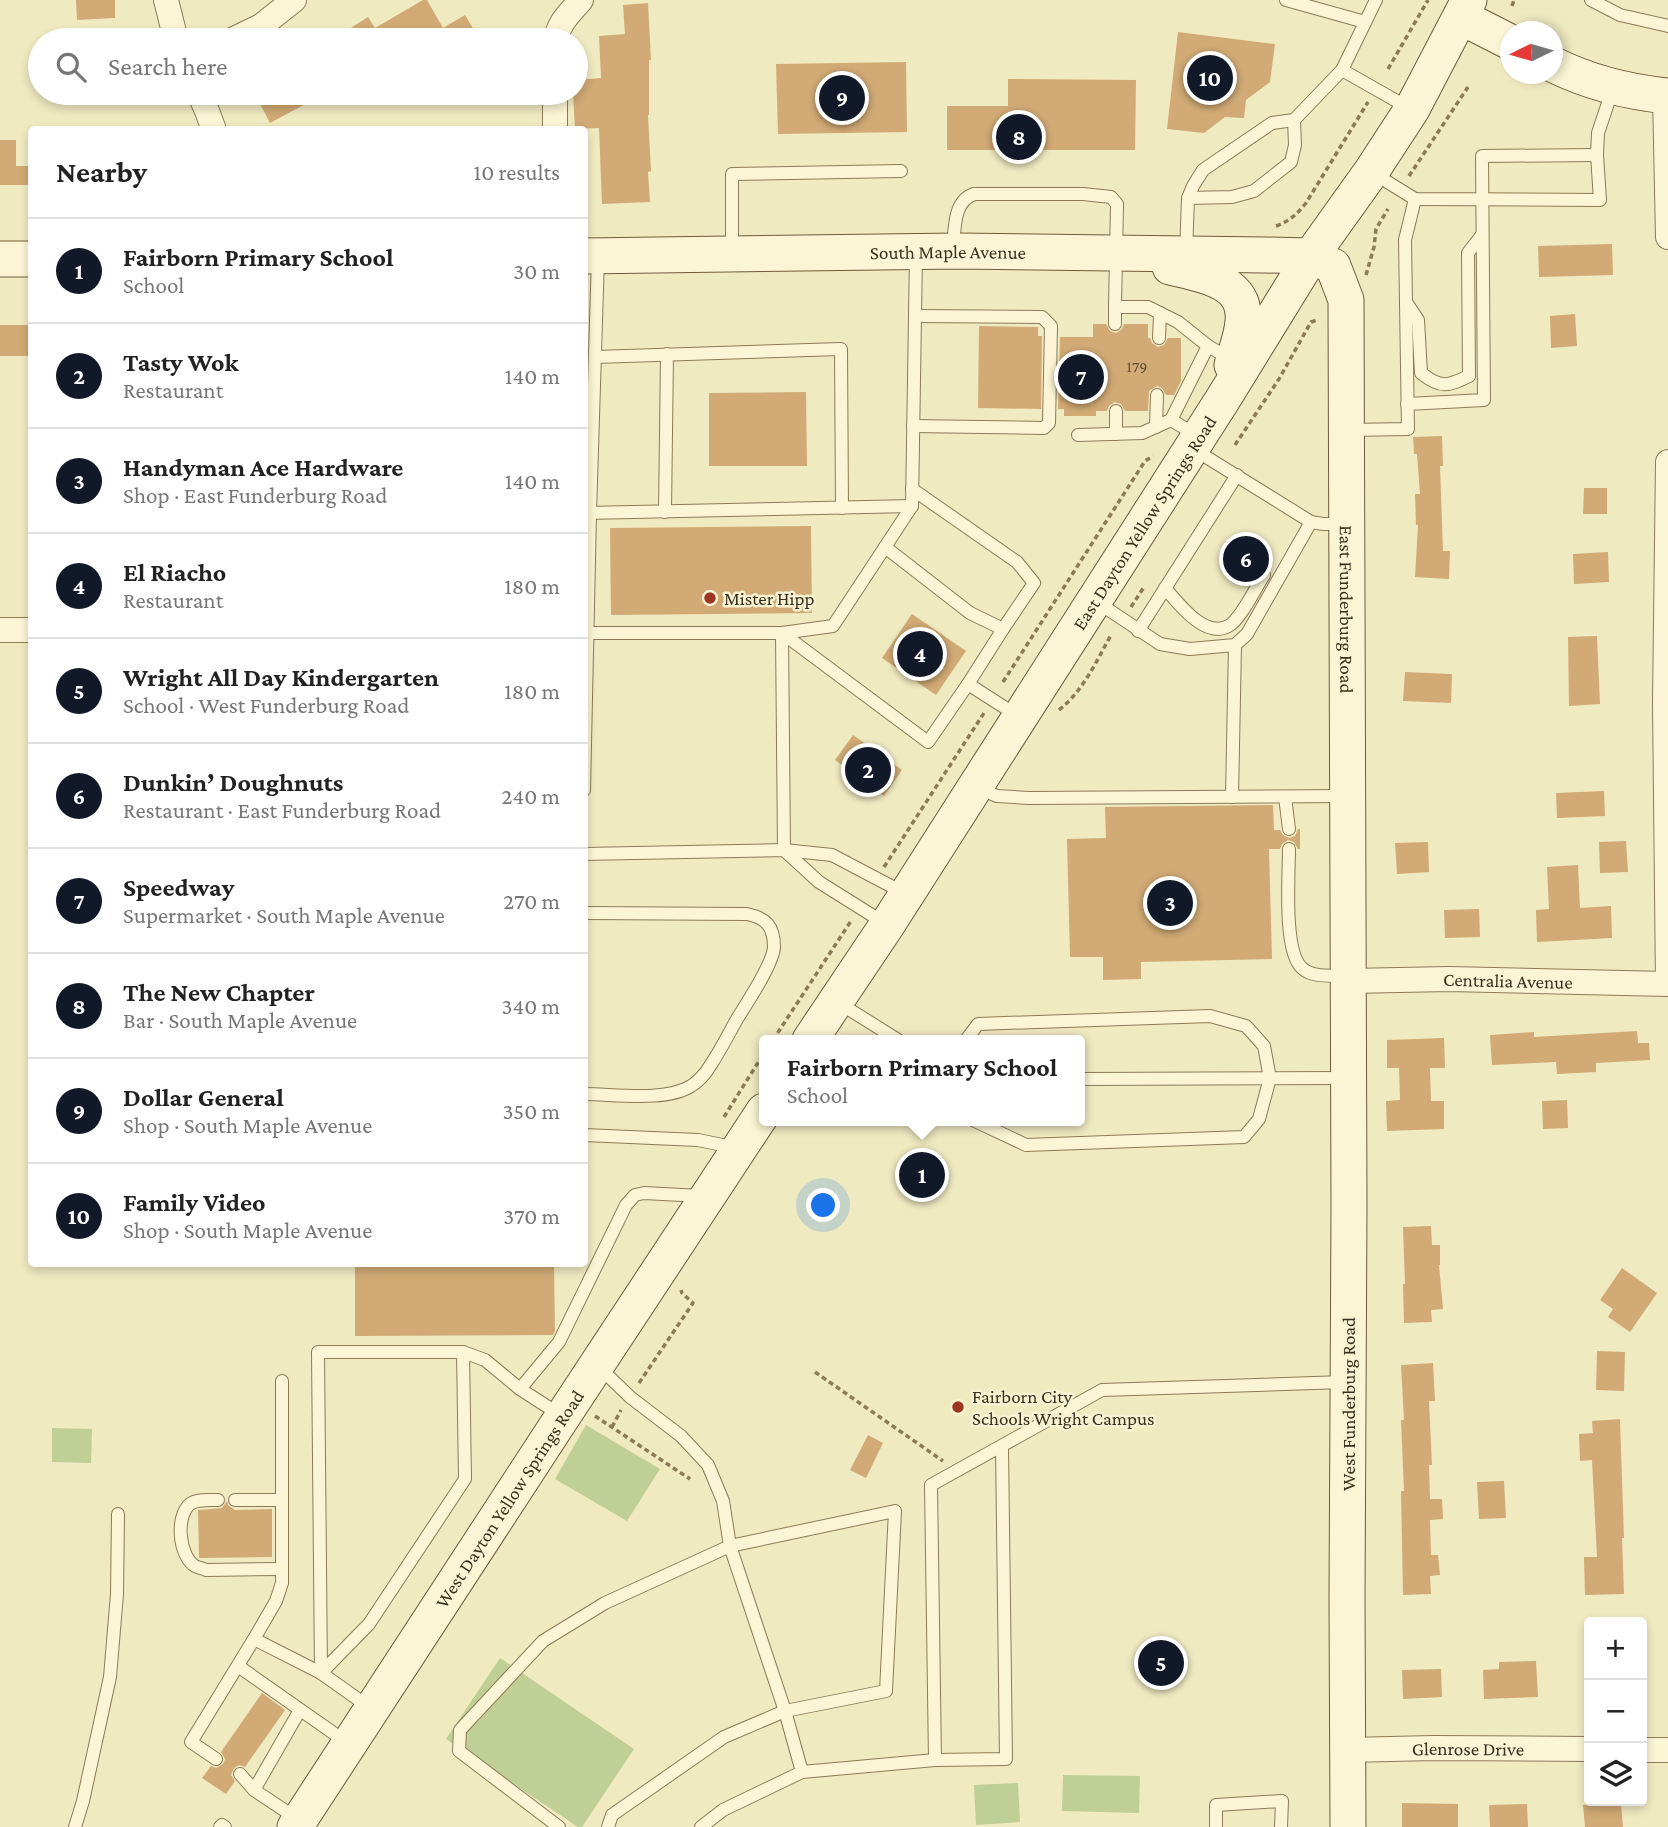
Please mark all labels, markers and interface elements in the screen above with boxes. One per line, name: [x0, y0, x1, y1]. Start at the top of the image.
north arrow: [1500, 21, 1563, 84]
search box: [28, 28, 588, 105]
icon: search: [52, 48, 90, 86]
text: Search here: [108, 52, 227, 81]
pin: 10: [1187, 52, 1233, 104]
pin: 9: [819, 72, 865, 124]
pin: 8: [996, 111, 1042, 163]
text: Nearby: [56, 155, 147, 188]
text: 10 results: [474, 159, 560, 185]
street label: South Maple Avenue: [870, 241, 1026, 263]
text: Fairborn Primary School: [123, 243, 394, 272]
text: 1: [75, 258, 83, 284]
text: 30 m: [513, 258, 560, 284]
text: School: [123, 272, 184, 298]
text: Tasty Wok: [123, 348, 239, 377]
pin: 7: [1058, 351, 1104, 403]
house number: 179: [1127, 358, 1147, 375]
text: 2: [73, 363, 85, 389]
text: 140 m: [505, 363, 560, 389]
text: Restaurant: [123, 377, 223, 403]
street label: East Dayton Yellow Springs Road: [1068, 412, 1221, 634]
text: Handyman Ace Hardware: [123, 453, 403, 482]
text: 3: [73, 468, 85, 494]
text: 140 m: [505, 468, 560, 494]
text: Shop · East Funderburg Road: [123, 482, 387, 508]
street label: East Funderburg Road: [1336, 525, 1357, 694]
pin: 6: [1223, 533, 1269, 585]
text: El Riacho: [123, 558, 226, 587]
text: 4: [73, 573, 85, 599]
text: 180 m: [504, 573, 560, 599]
text: Restaurant: [123, 587, 223, 613]
place label: Mister Hipp: [724, 588, 814, 609]
marker: Mister Hipp: [702, 590, 718, 606]
pin: 4: [897, 628, 943, 680]
text: Wright All Day Kindergarten: [123, 663, 439, 692]
text: 5: [73, 678, 85, 704]
text: 180 m: [504, 678, 560, 704]
text: School · West Funderburg Road: [123, 692, 409, 718]
pin: 2: [845, 744, 891, 796]
text: Dunkin’ Doughnuts: [123, 768, 343, 797]
text: 6: [73, 783, 85, 809]
text: 240 m: [501, 783, 560, 809]
text: Restaurant · East Funderburg Road: [123, 797, 441, 823]
text: Speedway: [123, 873, 234, 902]
pin: 3: [1147, 877, 1193, 929]
text: 7: [73, 888, 85, 914]
text: 270 m: [503, 888, 560, 914]
text: Supermarket · South Maple Avenue: [123, 902, 445, 928]
street label: Centralia Avenue: [1443, 969, 1573, 993]
text: The New Chapter: [123, 978, 315, 1007]
text: 8: [72, 993, 86, 1019]
text: 340 m: [502, 993, 560, 1019]
text: Bar · South Maple Avenue: [123, 1007, 357, 1033]
popup: [759, 1035, 1085, 1126]
text: Fairborn Primary School: [787, 1053, 1057, 1082]
text: School: [787, 1082, 848, 1108]
text: Dollar General: [123, 1083, 284, 1112]
text: 9: [73, 1098, 85, 1124]
text: 350 m: [502, 1098, 560, 1124]
text: Shop · South Maple Avenue: [123, 1112, 372, 1138]
pin: 1: [899, 1149, 945, 1201]
text: Family Video: [123, 1188, 266, 1217]
your location: [806, 1188, 840, 1222]
text: 10: [68, 1203, 90, 1229]
text: 370 m: [503, 1203, 560, 1229]
text: Shop · South Maple Avenue: [123, 1217, 372, 1243]
street label: West Funderburg Road: [1338, 1317, 1359, 1491]
street label: West Dayton Yellow Springs Road: [431, 1386, 588, 1612]
place label: Fairborn City Schools Wright Campus: [972, 1386, 1155, 1429]
marker: Fairborn City Schools Wright Campus: [950, 1399, 966, 1415]
map controls: [1584, 1617, 1647, 1806]
button: +: [1584, 1617, 1647, 1680]
pin: 5: [1138, 1637, 1184, 1689]
button: −: [1584, 1680, 1647, 1743]
street label: Glenrose Drive: [1412, 1738, 1524, 1760]
button: layers: [1584, 1743, 1647, 1806]

